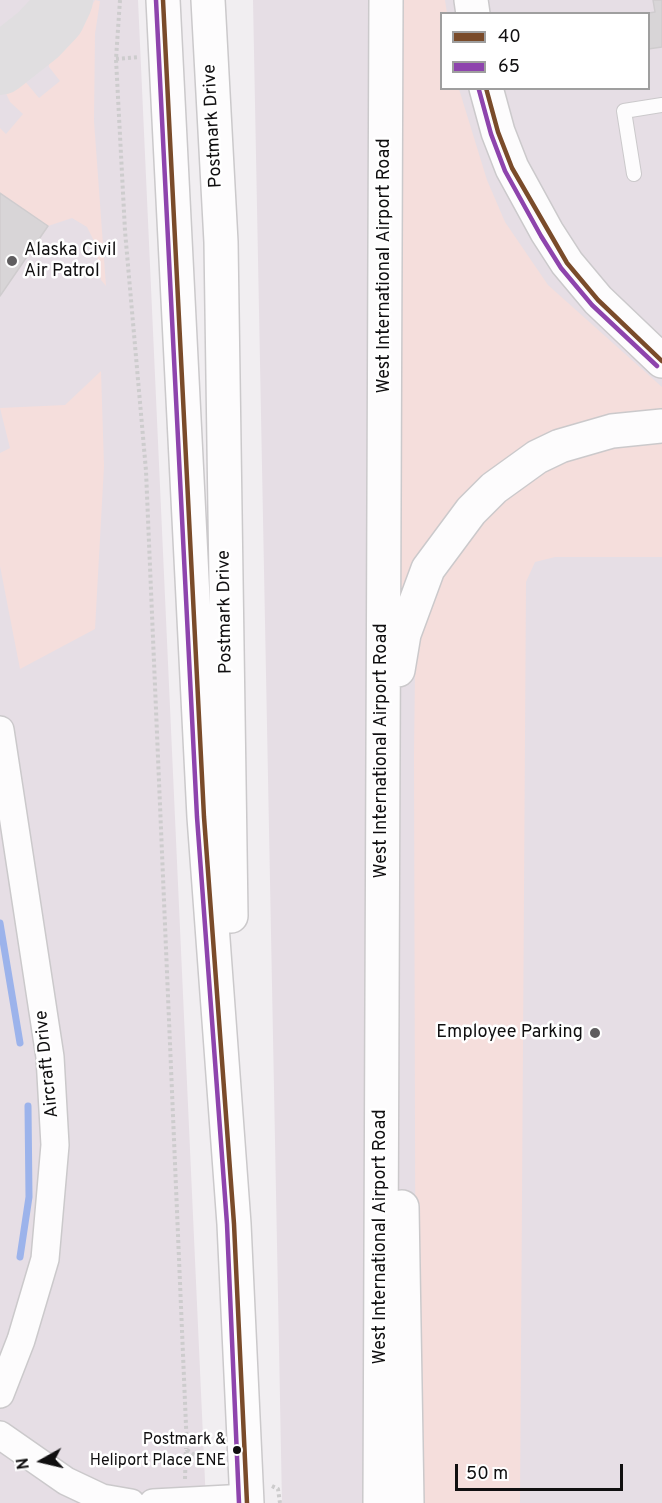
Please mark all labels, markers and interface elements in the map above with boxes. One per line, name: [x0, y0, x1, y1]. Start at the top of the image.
legend: [440, 12, 650, 90]
text: 40: [498, 26, 521, 49]
text: 65: [498, 56, 520, 79]
street label: Postmark Drive: [200, 64, 228, 188]
street label: West International Airport Road: [374, 138, 396, 394]
place label: Alaska Civil Air Patrol: [24, 240, 116, 282]
marker: Alaska Civil Air Patrol: [5, 254, 19, 268]
street label: Postmark Drive: [214, 550, 238, 674]
street label: West International Airport Road: [371, 623, 393, 879]
street label: Aircraft Drive: [32, 1009, 64, 1119]
place label: Employee Parking: [436, 1022, 583, 1044]
marker: Employee Parking: [588, 1026, 602, 1040]
street label: West International Airport Road: [370, 1109, 392, 1365]
north arrow: [12, 1431, 72, 1491]
place label: Postmark & Heliport Place ENE: [90, 1431, 226, 1469]
marker: Postmark & Heliport Place ENE: [231, 1444, 243, 1456]
scale bar: [458, 1452, 626, 1490]
text: N: [13, 1456, 35, 1471]
text: 50 m: [466, 1463, 508, 1486]

